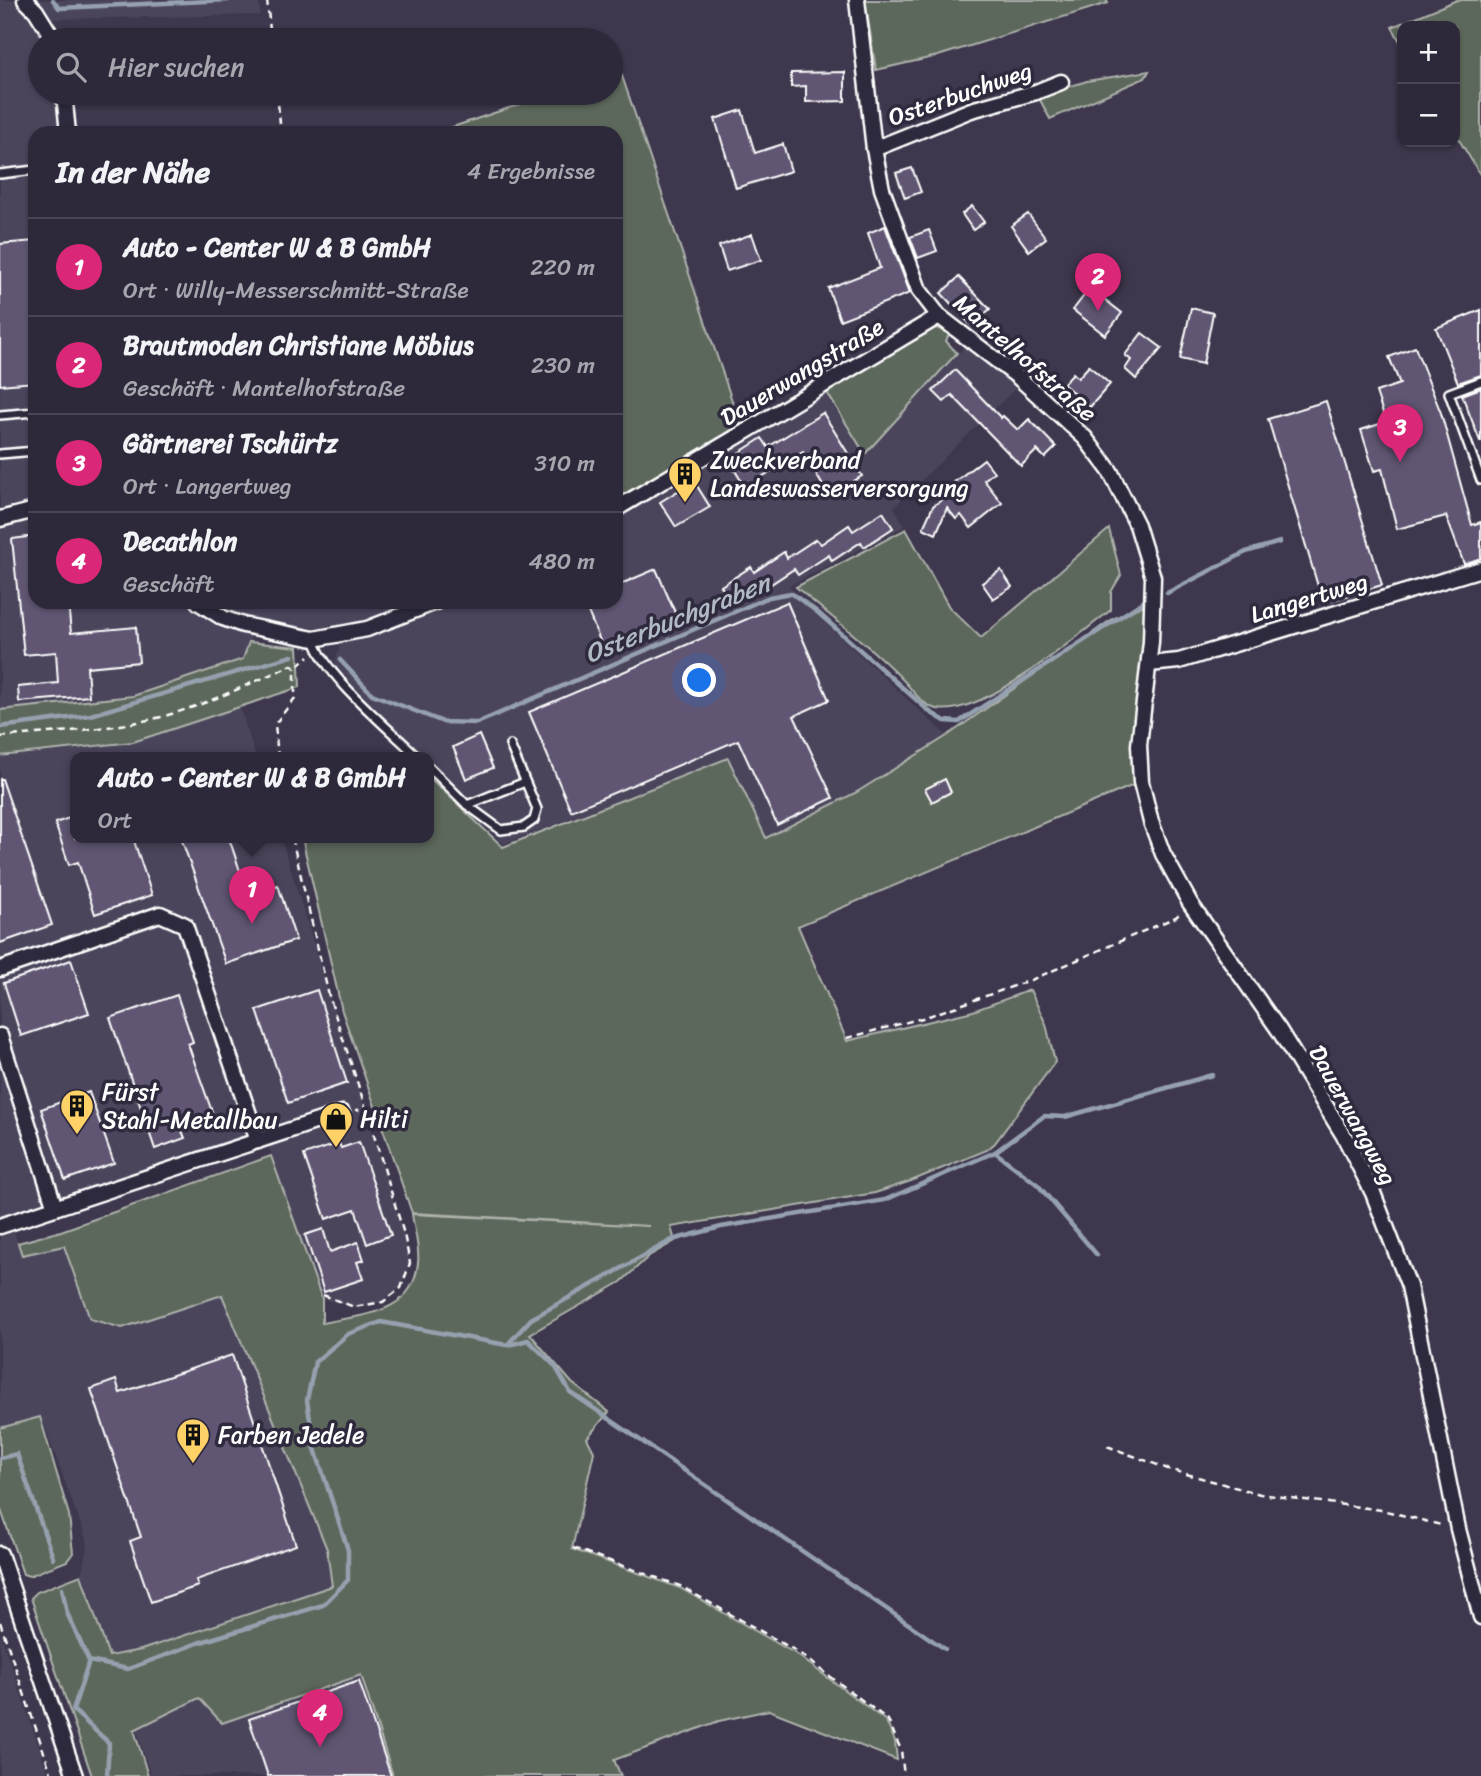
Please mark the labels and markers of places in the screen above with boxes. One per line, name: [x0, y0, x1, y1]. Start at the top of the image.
pin: 2: [1075, 253, 1121, 311]
pin: 3: [1377, 404, 1423, 462]
place label: Zweckverband Landeswasserversorgung: [710, 439, 969, 509]
building icon: Zweckverband Landeswasserversorgung: [666, 455, 704, 504]
pin: 1: [229, 866, 275, 924]
place label: Fürst Stahl-Metallbau: [102, 1071, 277, 1141]
building icon: Fürst Stahl-Metallbau: [58, 1087, 96, 1136]
place label: Hilti: [360, 1098, 409, 1140]
shop icon: Hilti: [317, 1100, 355, 1149]
place label: Farben Jedele: [218, 1414, 364, 1456]
building icon: Farben Jedele: [174, 1416, 212, 1465]
pin: 4: [297, 1689, 343, 1747]

